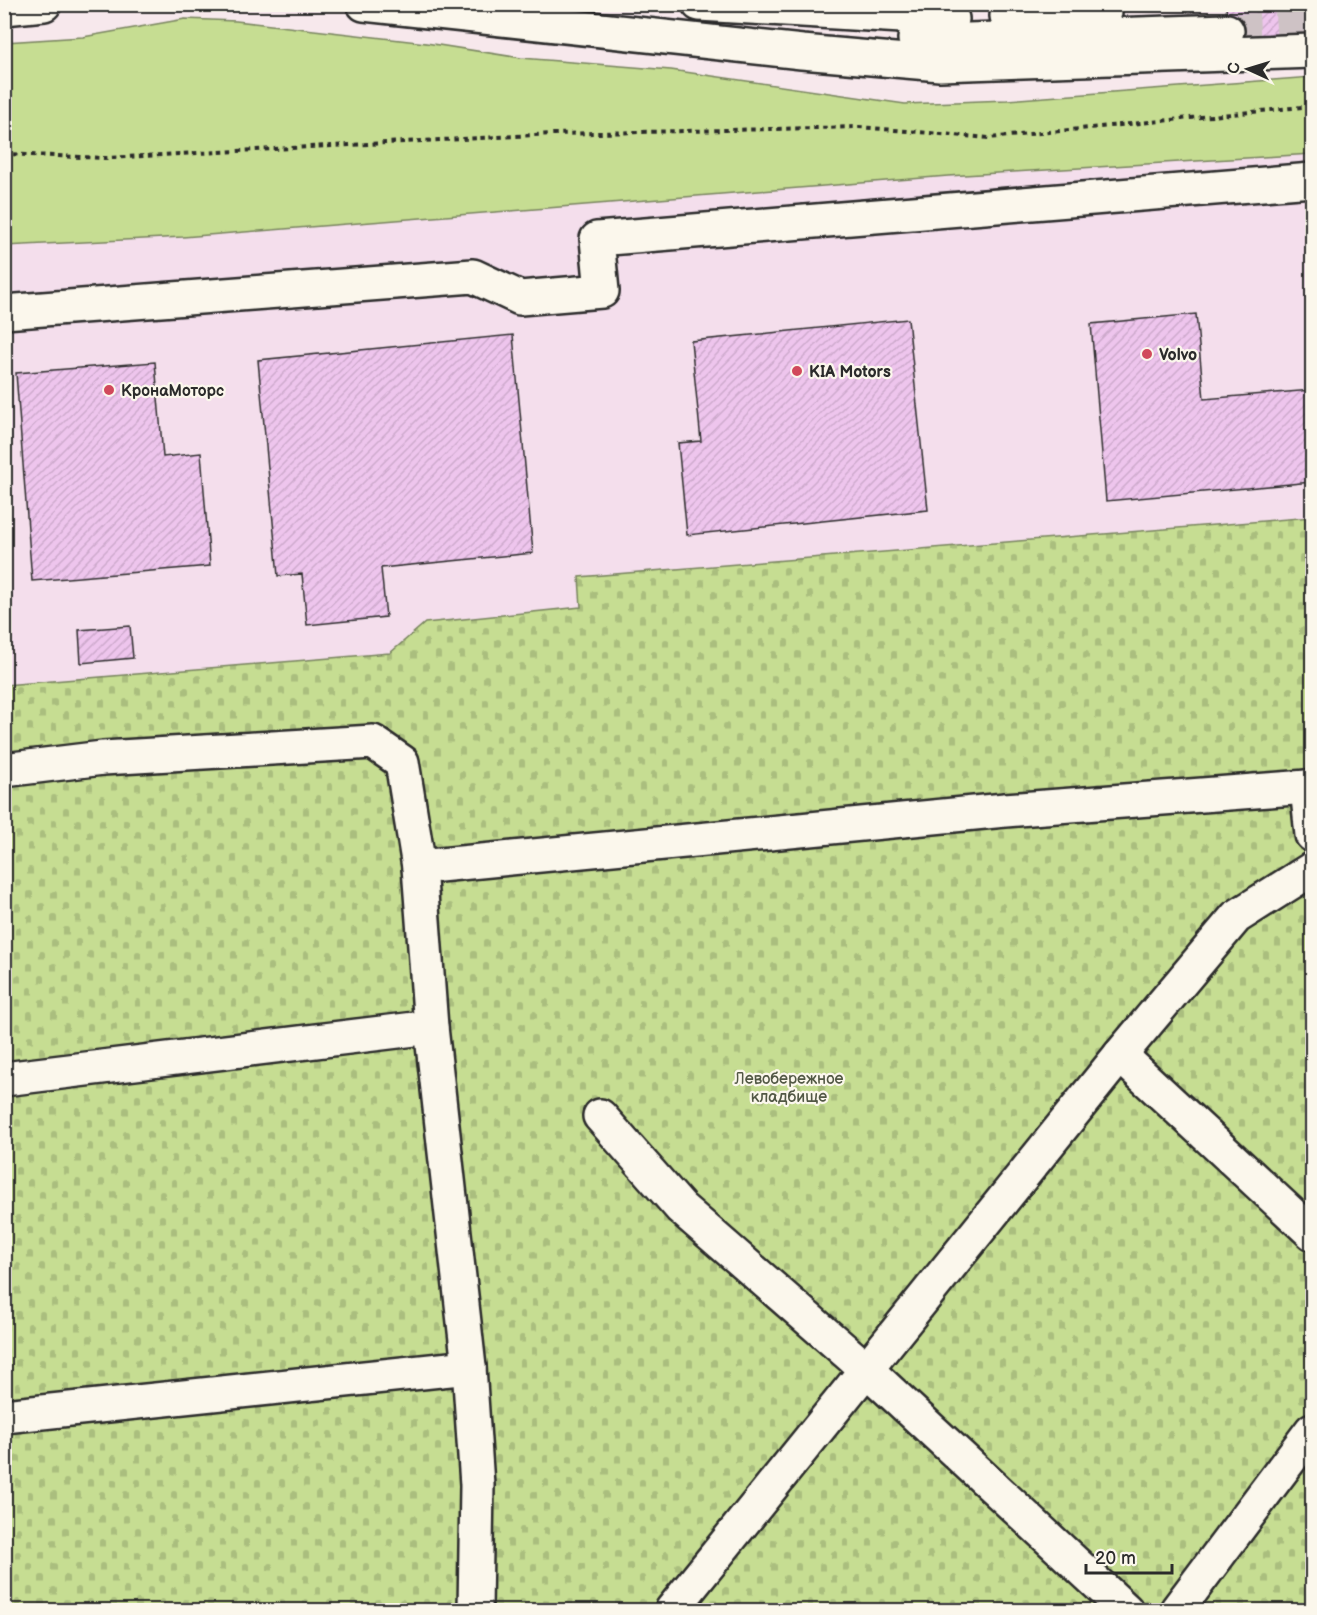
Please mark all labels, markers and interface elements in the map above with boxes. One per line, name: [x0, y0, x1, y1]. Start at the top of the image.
north arrow: [1218, 39, 1278, 99]
text: С: [1225, 62, 1244, 74]
place label: Volvo: [1159, 346, 1197, 365]
marker: Volvo: [1140, 347, 1154, 361]
place label: KIA Motors: [809, 363, 891, 382]
marker: KIA Motors: [790, 364, 804, 378]
place label: КронаМоторс: [121, 382, 224, 401]
marker: КронаМоторс: [102, 383, 116, 397]
park label: Левобережное кладбище: [734, 1070, 844, 1107]
scale bar: [1086, 1537, 1172, 1575]
text: 20 m: [1095, 1548, 1136, 1569]

